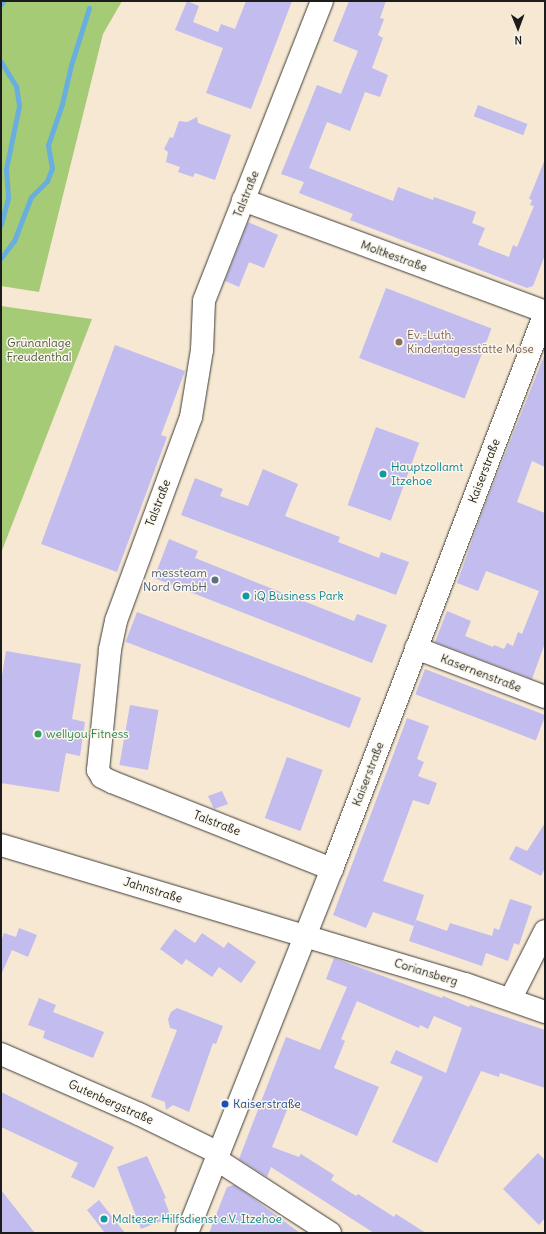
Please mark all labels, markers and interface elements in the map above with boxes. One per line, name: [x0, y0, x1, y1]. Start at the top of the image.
north arrow: [498, 8, 538, 48]
text: N: [514, 33, 522, 47]
street label: Talstraße: [230, 169, 262, 219]
street label: Moltkestraße: [359, 237, 429, 275]
place label: Ev.-Luth. Kindertagesstätte Mose: [407, 328, 534, 356]
park label: Grünanlage Freudenthal: [6, 336, 72, 364]
marker: Ev.-Luth. Kindertagesstätte Mose: [394, 337, 404, 347]
street label: Kaiserstraße: [465, 437, 503, 505]
place label: Hauptzollamt Itzehoe: [391, 460, 463, 488]
marker: Hauptzollamt Itzehoe: [378, 469, 388, 479]
street label: Talstraße: [142, 477, 174, 529]
place label: messteam Nord GmbH: [143, 566, 207, 594]
marker: messteam Nord GmbH: [210, 575, 220, 585]
place label: iQ Business Park: [254, 589, 344, 603]
marker: iQ Business Park: [241, 591, 251, 601]
street label: Kasernenstraße: [439, 651, 523, 695]
place label: wellyou Fitness: [46, 727, 129, 741]
marker: wellyou Fitness: [33, 729, 43, 739]
street label: Kaiserstraße: [349, 740, 387, 808]
street label: Talstraße: [191, 807, 243, 839]
street label: Jahnstraße: [122, 874, 184, 906]
street label: Coriansberg: [392, 955, 460, 989]
street label: Gutenbergstraße: [66, 1077, 156, 1127]
place label: Kaiserstraße: [233, 1097, 301, 1111]
marker: Kaiserstraße: [220, 1099, 230, 1109]
place label: Malteser Hilfsdienst e.V. Itzehoe: [112, 1212, 282, 1226]
marker: Malteser Hilfsdienst e.V. Itzehoe: [99, 1214, 109, 1224]

